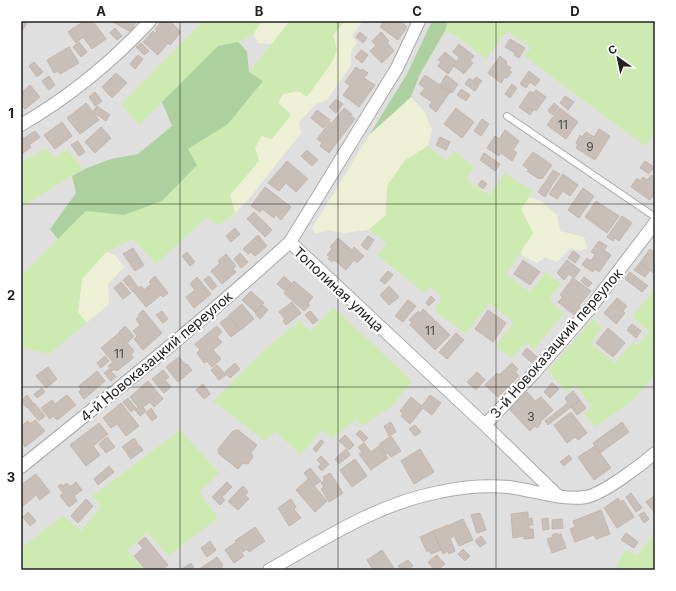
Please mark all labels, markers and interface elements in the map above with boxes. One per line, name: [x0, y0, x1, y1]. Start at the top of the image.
text: A: [96, 3, 106, 19]
text: B: [255, 3, 264, 19]
text: C: [412, 3, 422, 19]
text: D: [570, 3, 580, 19]
north arrow: [598, 38, 638, 78]
text: С: [605, 42, 620, 58]
text: 1: [8, 105, 14, 121]
house number: 11: [558, 117, 568, 132]
house number: 9: [586, 139, 594, 154]
street label: Тополиная улица: [290, 243, 388, 335]
street label: 3-й Новоказацкий переулок: [486, 265, 626, 421]
text: 2: [7, 287, 15, 303]
street label: 4-й Новоказацкий переулок: [76, 287, 236, 425]
house number: 11: [425, 323, 435, 338]
house number: 11: [114, 346, 124, 361]
house number: 3: [527, 409, 535, 423]
text: 3: [7, 469, 15, 485]

